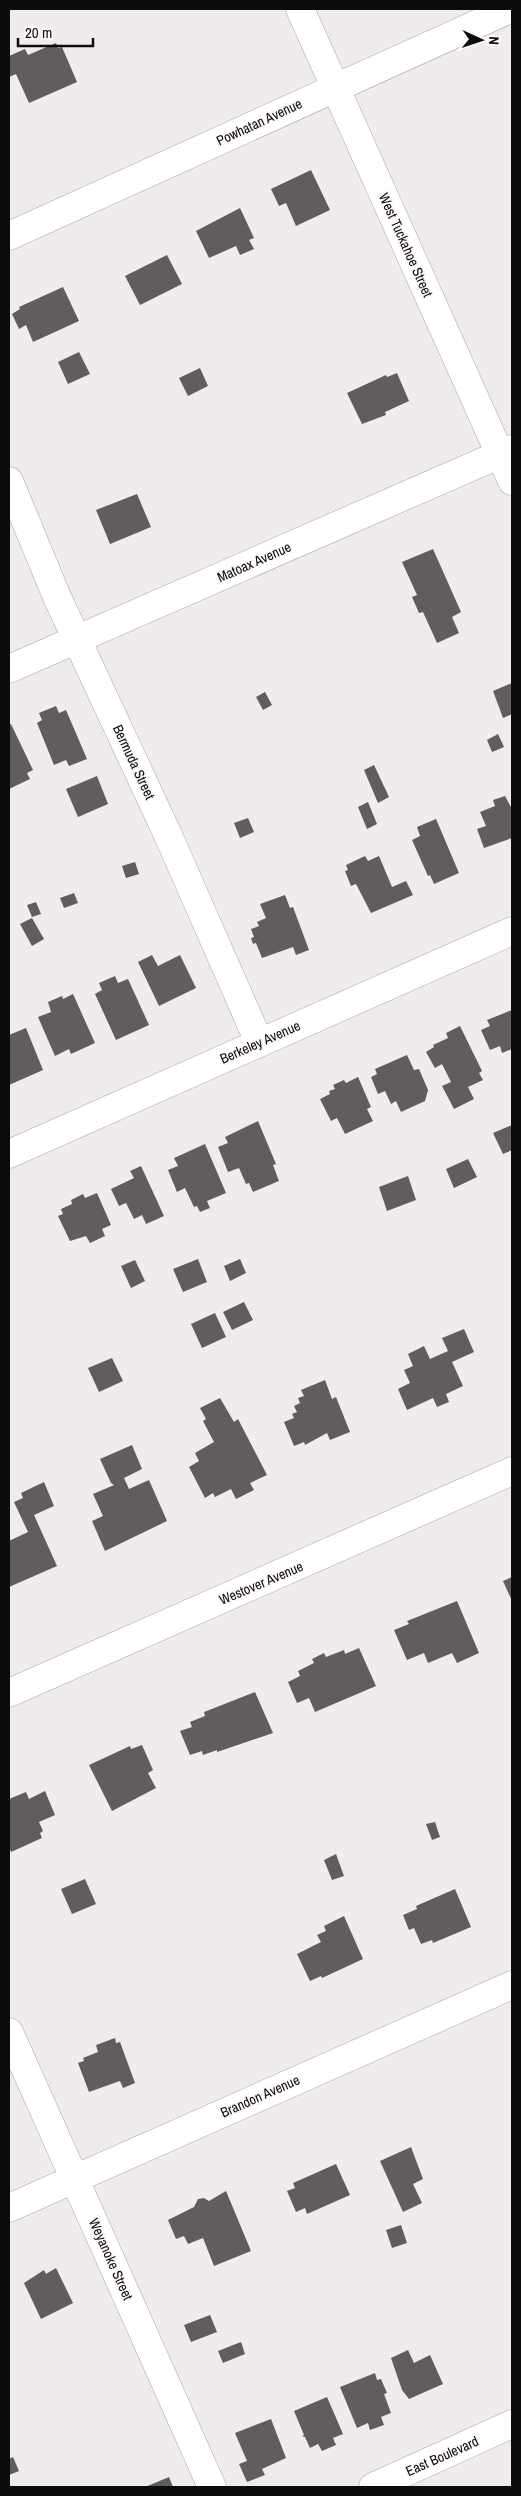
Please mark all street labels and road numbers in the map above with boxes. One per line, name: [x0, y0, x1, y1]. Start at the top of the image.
street label: Powhatan Avenue: [213, 94, 305, 150]
street label: West Tuckahoe Street: [375, 190, 437, 300]
street label: Matoax Avenue: [214, 538, 294, 586]
street label: Bermuda Street: [109, 722, 159, 802]
street label: Berkeley Avenue: [217, 1016, 303, 1068]
street label: Westover Avenue: [216, 1557, 306, 1609]
street label: Brandon Avenue: [218, 2071, 302, 2121]
street label: Weyanoke Street: [85, 2215, 137, 2303]
street label: East Boulevard: [403, 2432, 481, 2480]

